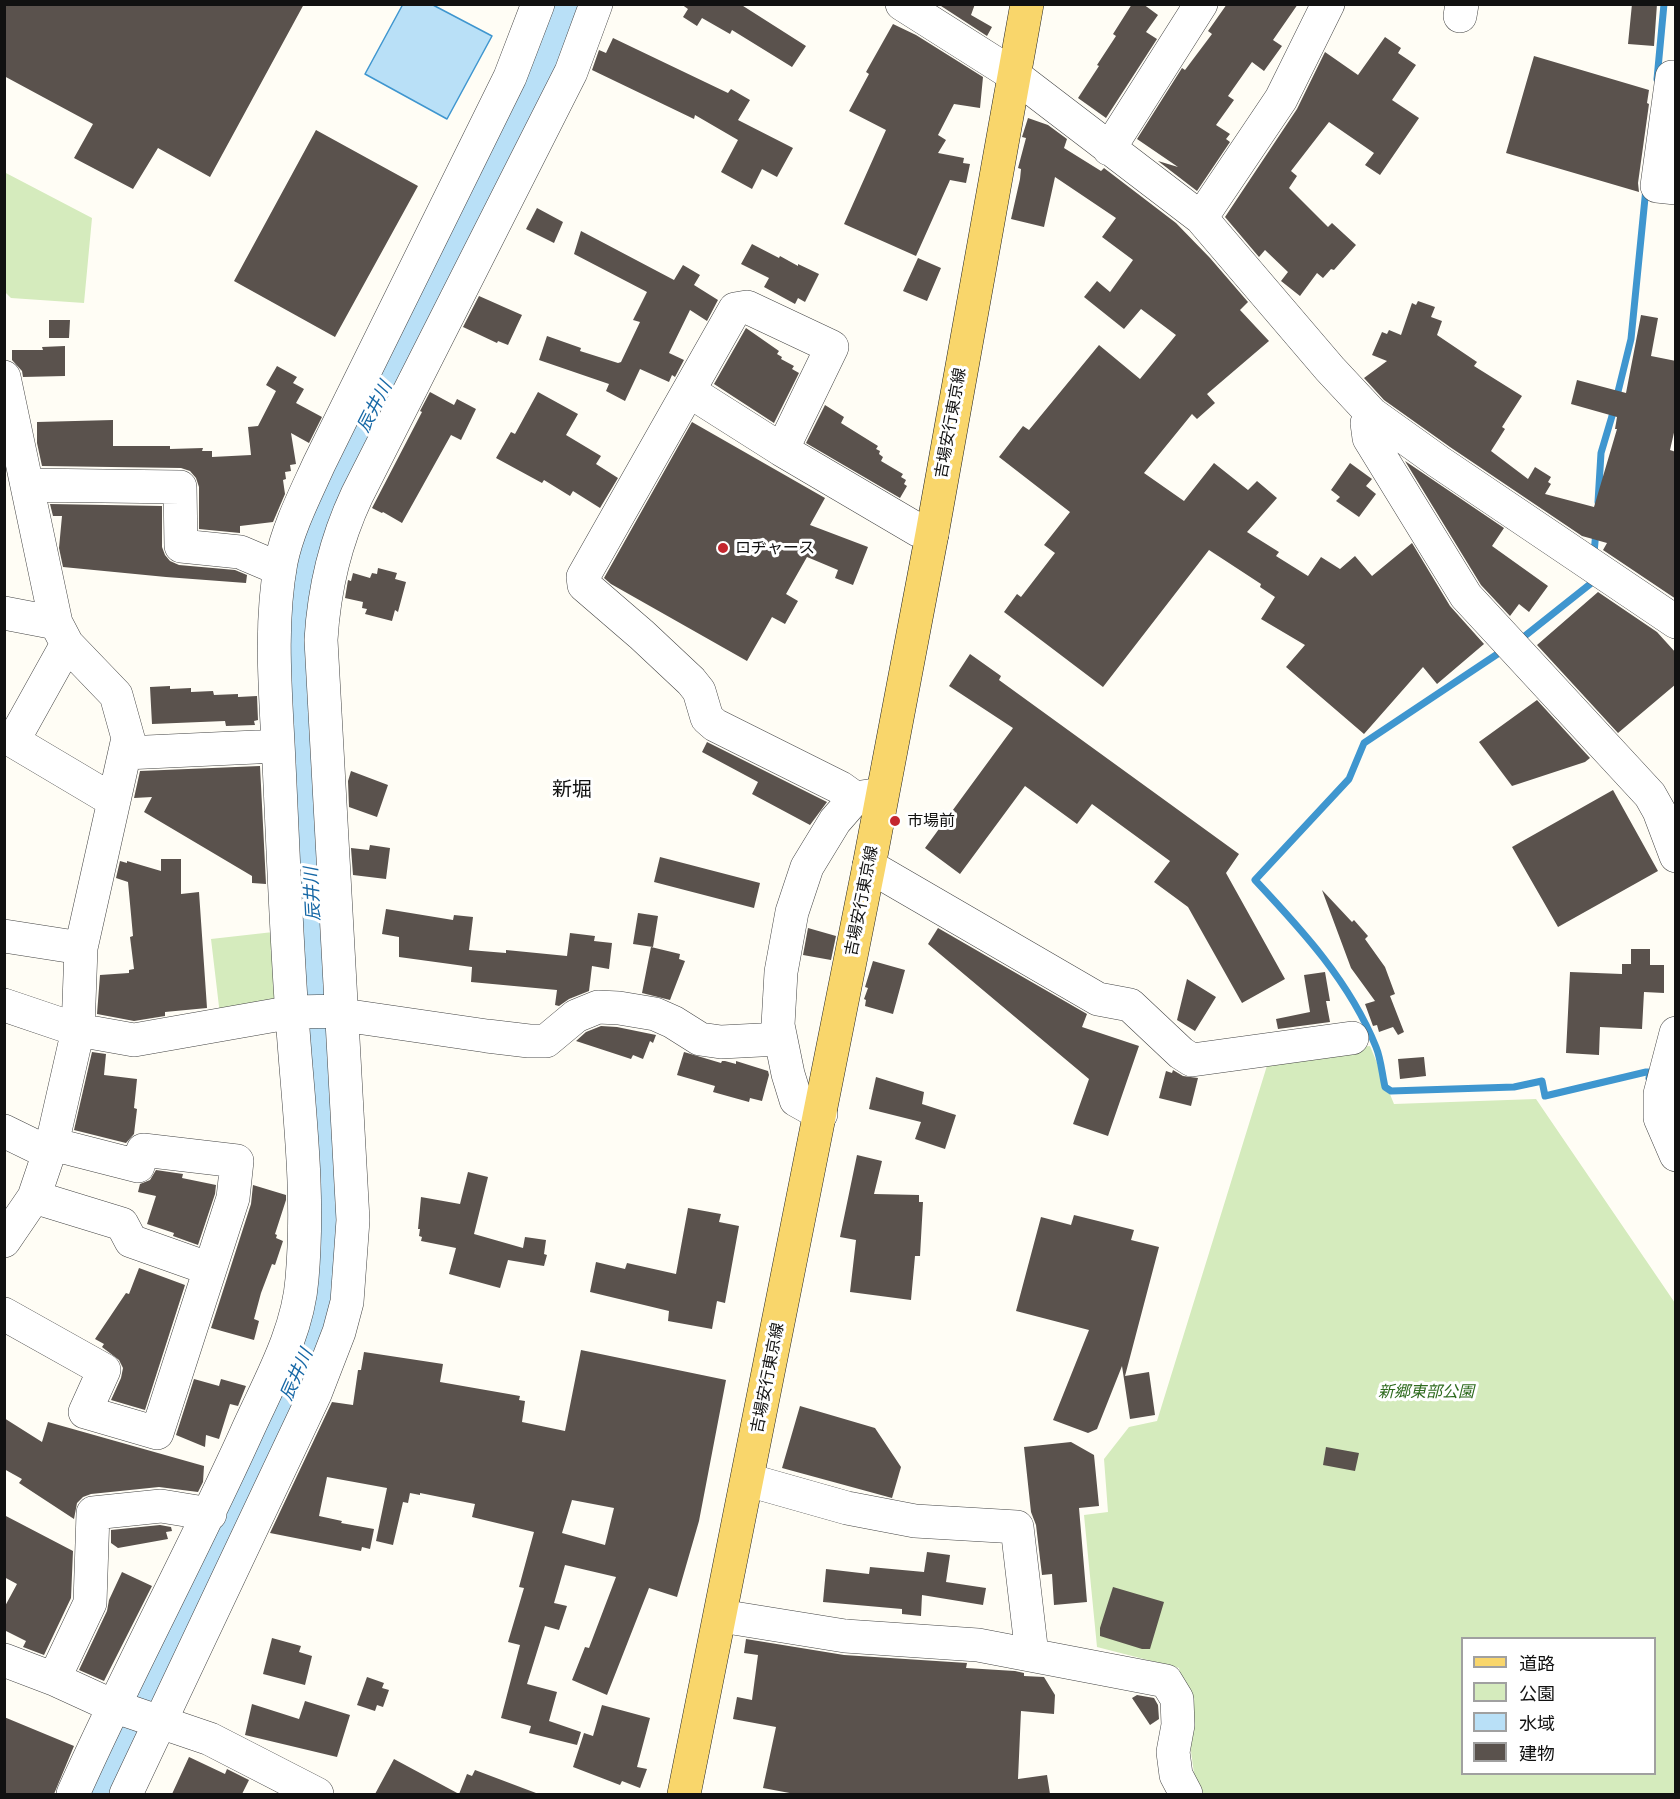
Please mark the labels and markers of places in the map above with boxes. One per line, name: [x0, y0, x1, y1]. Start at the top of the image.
place label: ロヂャース: [735, 538, 815, 558]
marker: ロヂャース: [716, 541, 730, 555]
place label: 市場前: [907, 811, 955, 831]
marker: 市場前: [888, 814, 902, 828]

